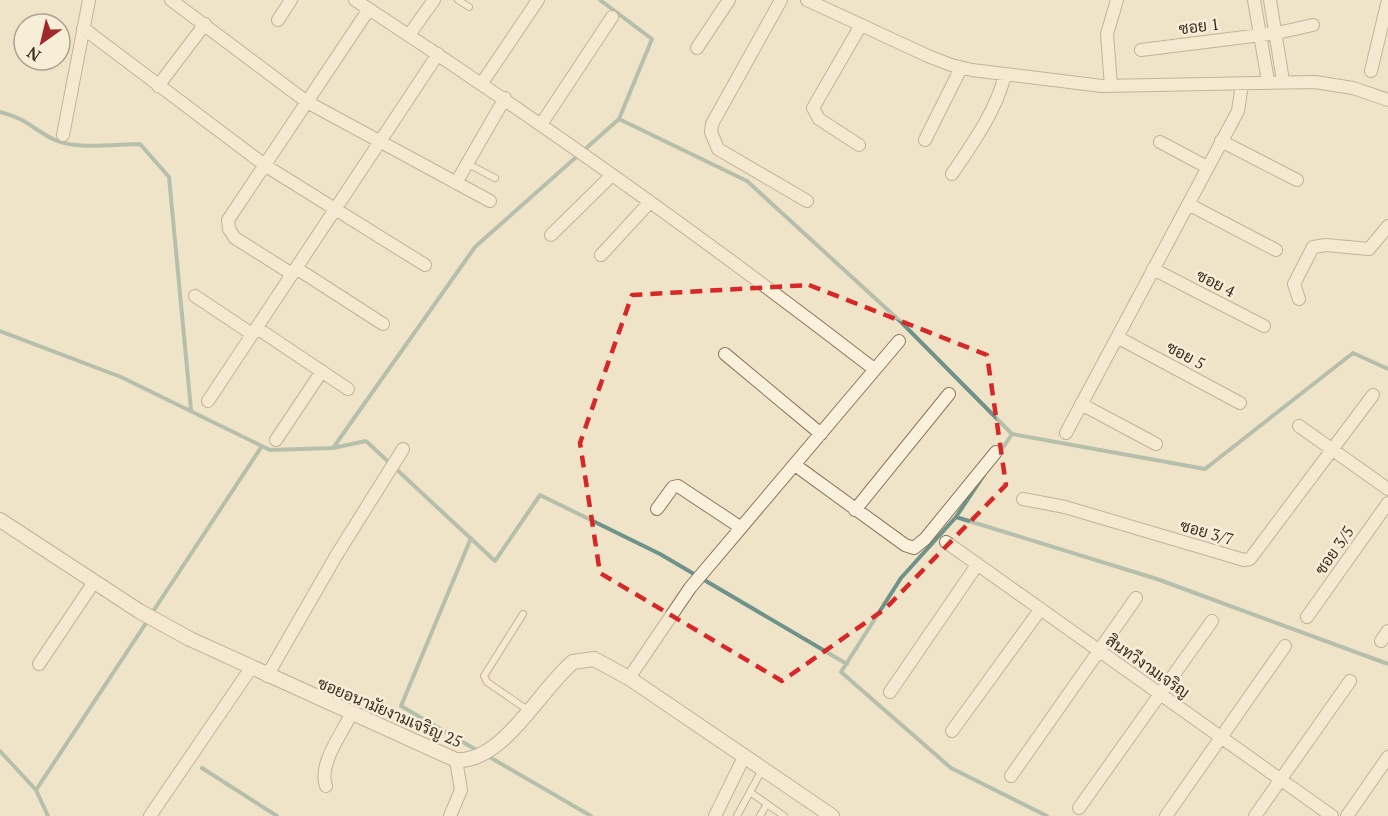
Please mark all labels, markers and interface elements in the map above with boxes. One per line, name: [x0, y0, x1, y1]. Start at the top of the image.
north arrow: [12, 12, 72, 72]
street label: ซอย 1: [1177, 13, 1221, 39]
text: N: [22, 42, 45, 67]
street label: ซอย 4: [1193, 264, 1240, 302]
street label: ซอย 5: [1163, 336, 1209, 374]
street label: ซอย 3/7: [1178, 514, 1236, 550]
street label: ซอย 3/5: [1309, 521, 1359, 579]
street label: สินทวีงามเจริญ: [1102, 629, 1194, 703]
street label: ซอยอนามัยงามเจริญ 25: [314, 672, 466, 752]

